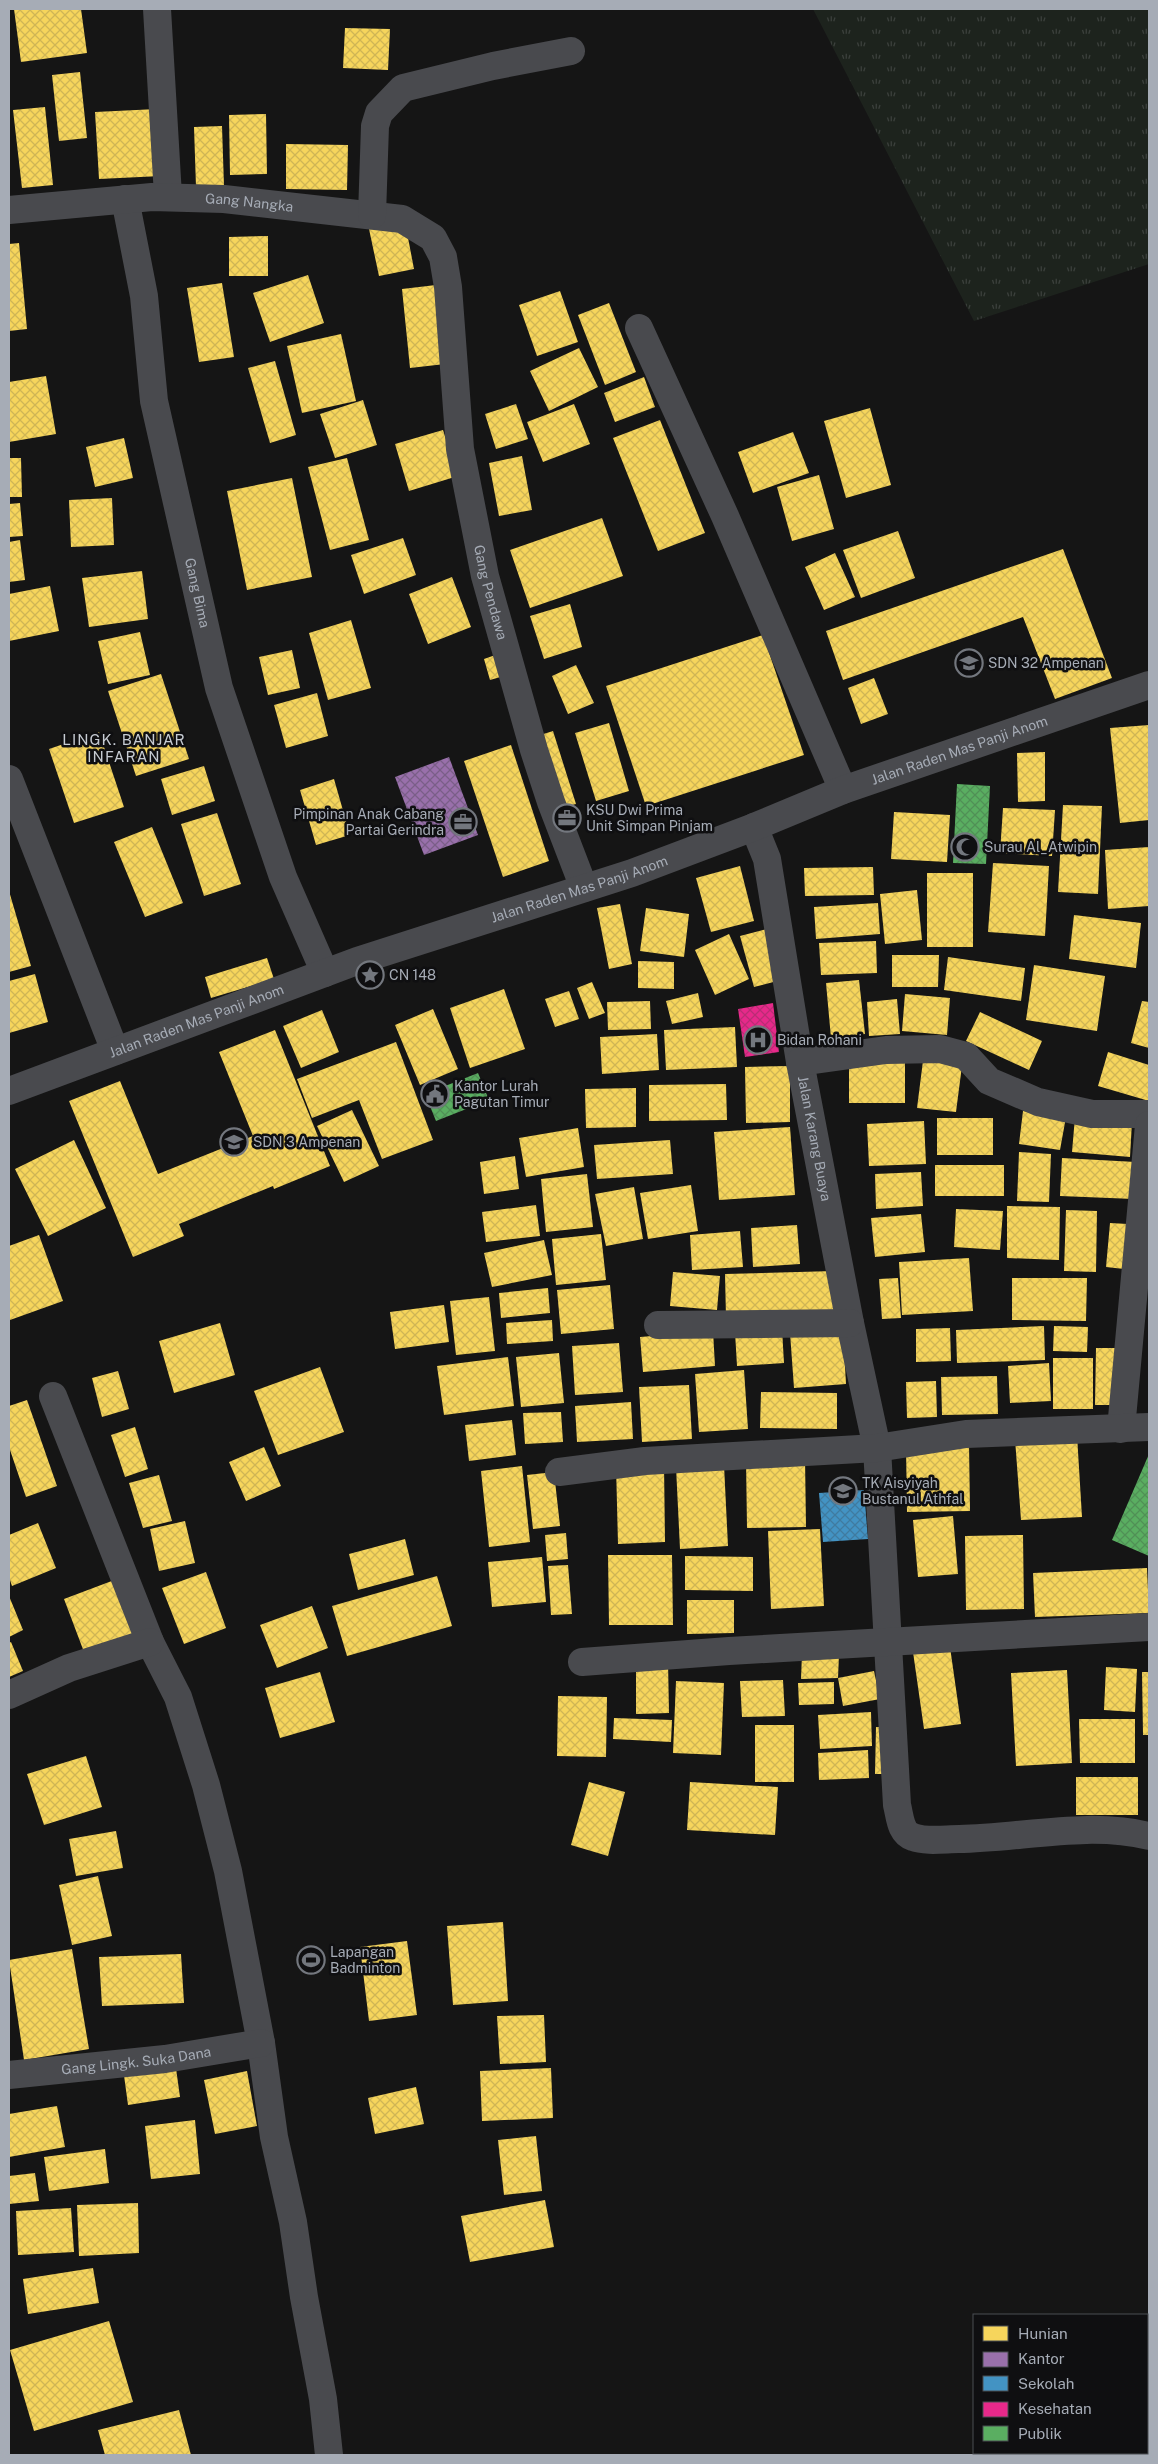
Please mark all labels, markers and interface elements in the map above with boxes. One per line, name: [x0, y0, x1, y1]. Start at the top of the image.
street label: Gang Nangka: [205, 190, 294, 215]
street label: Gang Pendawa: [471, 543, 511, 642]
street label: Gang Bima: [182, 556, 213, 629]
school or university icon: SDN 32 Ampenan: [954, 648, 984, 678]
place label: SDN 32 Ampenan: [988, 655, 1104, 671]
street label: Jalan Raden Mas Panji Anom: [869, 712, 1050, 788]
district label: LINGK. BANJAR INFARAN: [62, 731, 186, 765]
place label: KSU Dwi Prima Unit Simpan Pinjam: [586, 802, 713, 834]
office icon: KSU Dwi Prima Unit Simpan Pinjam: [552, 803, 582, 833]
place label: Pimpinan Anak Cabang Partai Gerindra: [293, 806, 444, 838]
office icon: Pimpinan Anak Cabang Partai Gerindra: [448, 807, 478, 837]
mosque icon: Surau Al_Atwipin: [950, 832, 980, 862]
place label: Surau Al_Atwipin: [984, 839, 1097, 855]
street label: Jalan Raden Mas Panji Anom: [489, 852, 670, 926]
place icon: CN 148: [355, 960, 385, 990]
place label: CN 148: [389, 967, 436, 983]
street label: Jalan Raden Mas Panji Anom: [107, 981, 286, 1061]
hospital icon: Bidan Rohani: [743, 1025, 773, 1055]
place label: Bidan Rohani: [777, 1032, 862, 1048]
street label: Jalan Karang Buaya: [795, 1074, 834, 1202]
place label: Kantor Lurah Pagutan Timur: [454, 1078, 549, 1110]
public building icon: Kantor Lurah Pagutan Timur: [420, 1079, 450, 1109]
school or university icon: SDN 3 Ampenan: [219, 1127, 249, 1157]
place label: SDN 3 Ampenan: [253, 1134, 360, 1150]
place label: TK Aisyiyah Bustanul Athfal: [862, 1475, 964, 1507]
school or university icon: TK Aisyiyah Bustanul Athfal: [828, 1476, 858, 1506]
place label: Lapangan Badminton: [330, 1944, 400, 1976]
sports icon: Lapangan Badminton: [296, 1945, 326, 1975]
street label: Gang Lingk. Suka Dana: [61, 2043, 212, 2078]
legend: [973, 2314, 1148, 2454]
text: Hunian: [1018, 2325, 1068, 2342]
text: Kantor: [1018, 2350, 1065, 2367]
text: Sekolah: [1018, 2375, 1075, 2392]
text: Kesehatan: [1018, 2400, 1092, 2417]
text: Publik: [1018, 2425, 1062, 2442]

